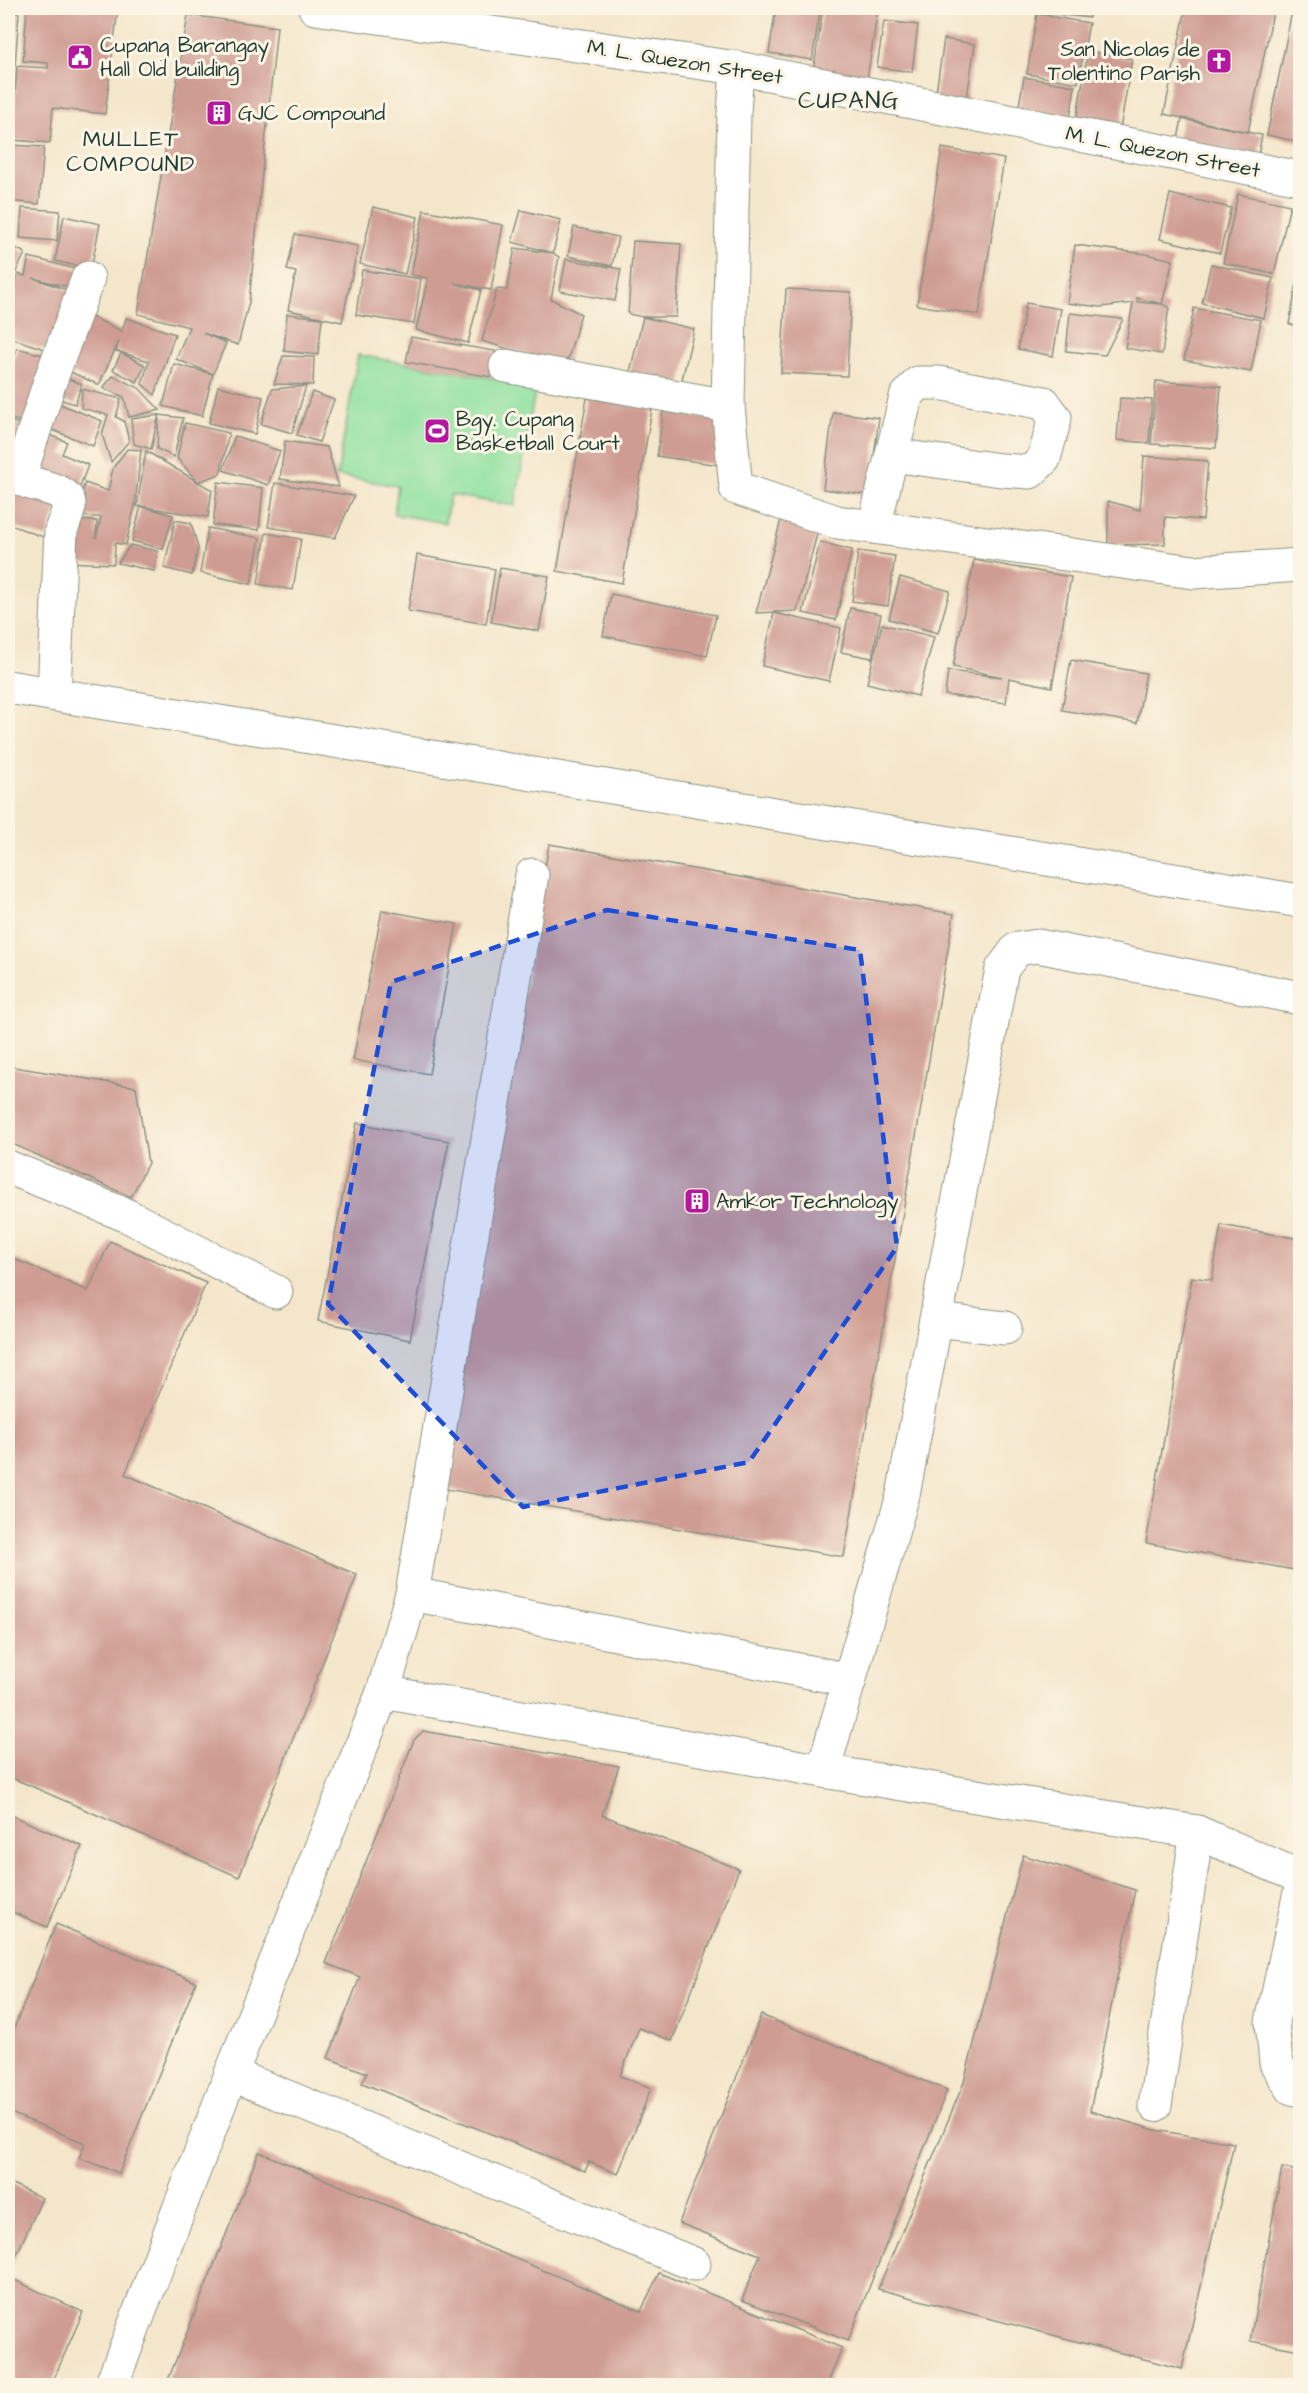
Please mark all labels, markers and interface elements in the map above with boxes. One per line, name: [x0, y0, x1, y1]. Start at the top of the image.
place label: Cupang Barangay Hall Old building: [100, 31, 270, 86]
street label: M. L. Quezon Street: [585, 32, 785, 92]
place label: San Nicolas de Tolentino Parish: [1048, 35, 1201, 88]
public building icon: Cupang Barangay Hall Old building: [65, 42, 95, 72]
church icon: San Nicolas de Tolentino Parish: [1204, 46, 1234, 76]
district label: CUPANG: [798, 84, 900, 118]
building icon: GJC Compound: [204, 98, 234, 128]
place label: GJC Compound: [238, 99, 386, 129]
street label: M. L. Quezon Street: [1063, 119, 1263, 185]
district label: MULLET COMPOUND: [66, 124, 196, 180]
place label: Bgy. Cupang Basketball Court: [456, 405, 620, 458]
sports icon: Bgy. Cupang Basketball Court: [422, 416, 452, 446]
building icon: Amkor Technology: [682, 1186, 712, 1216]
place label: Amkor Technology: [716, 1187, 899, 1218]

